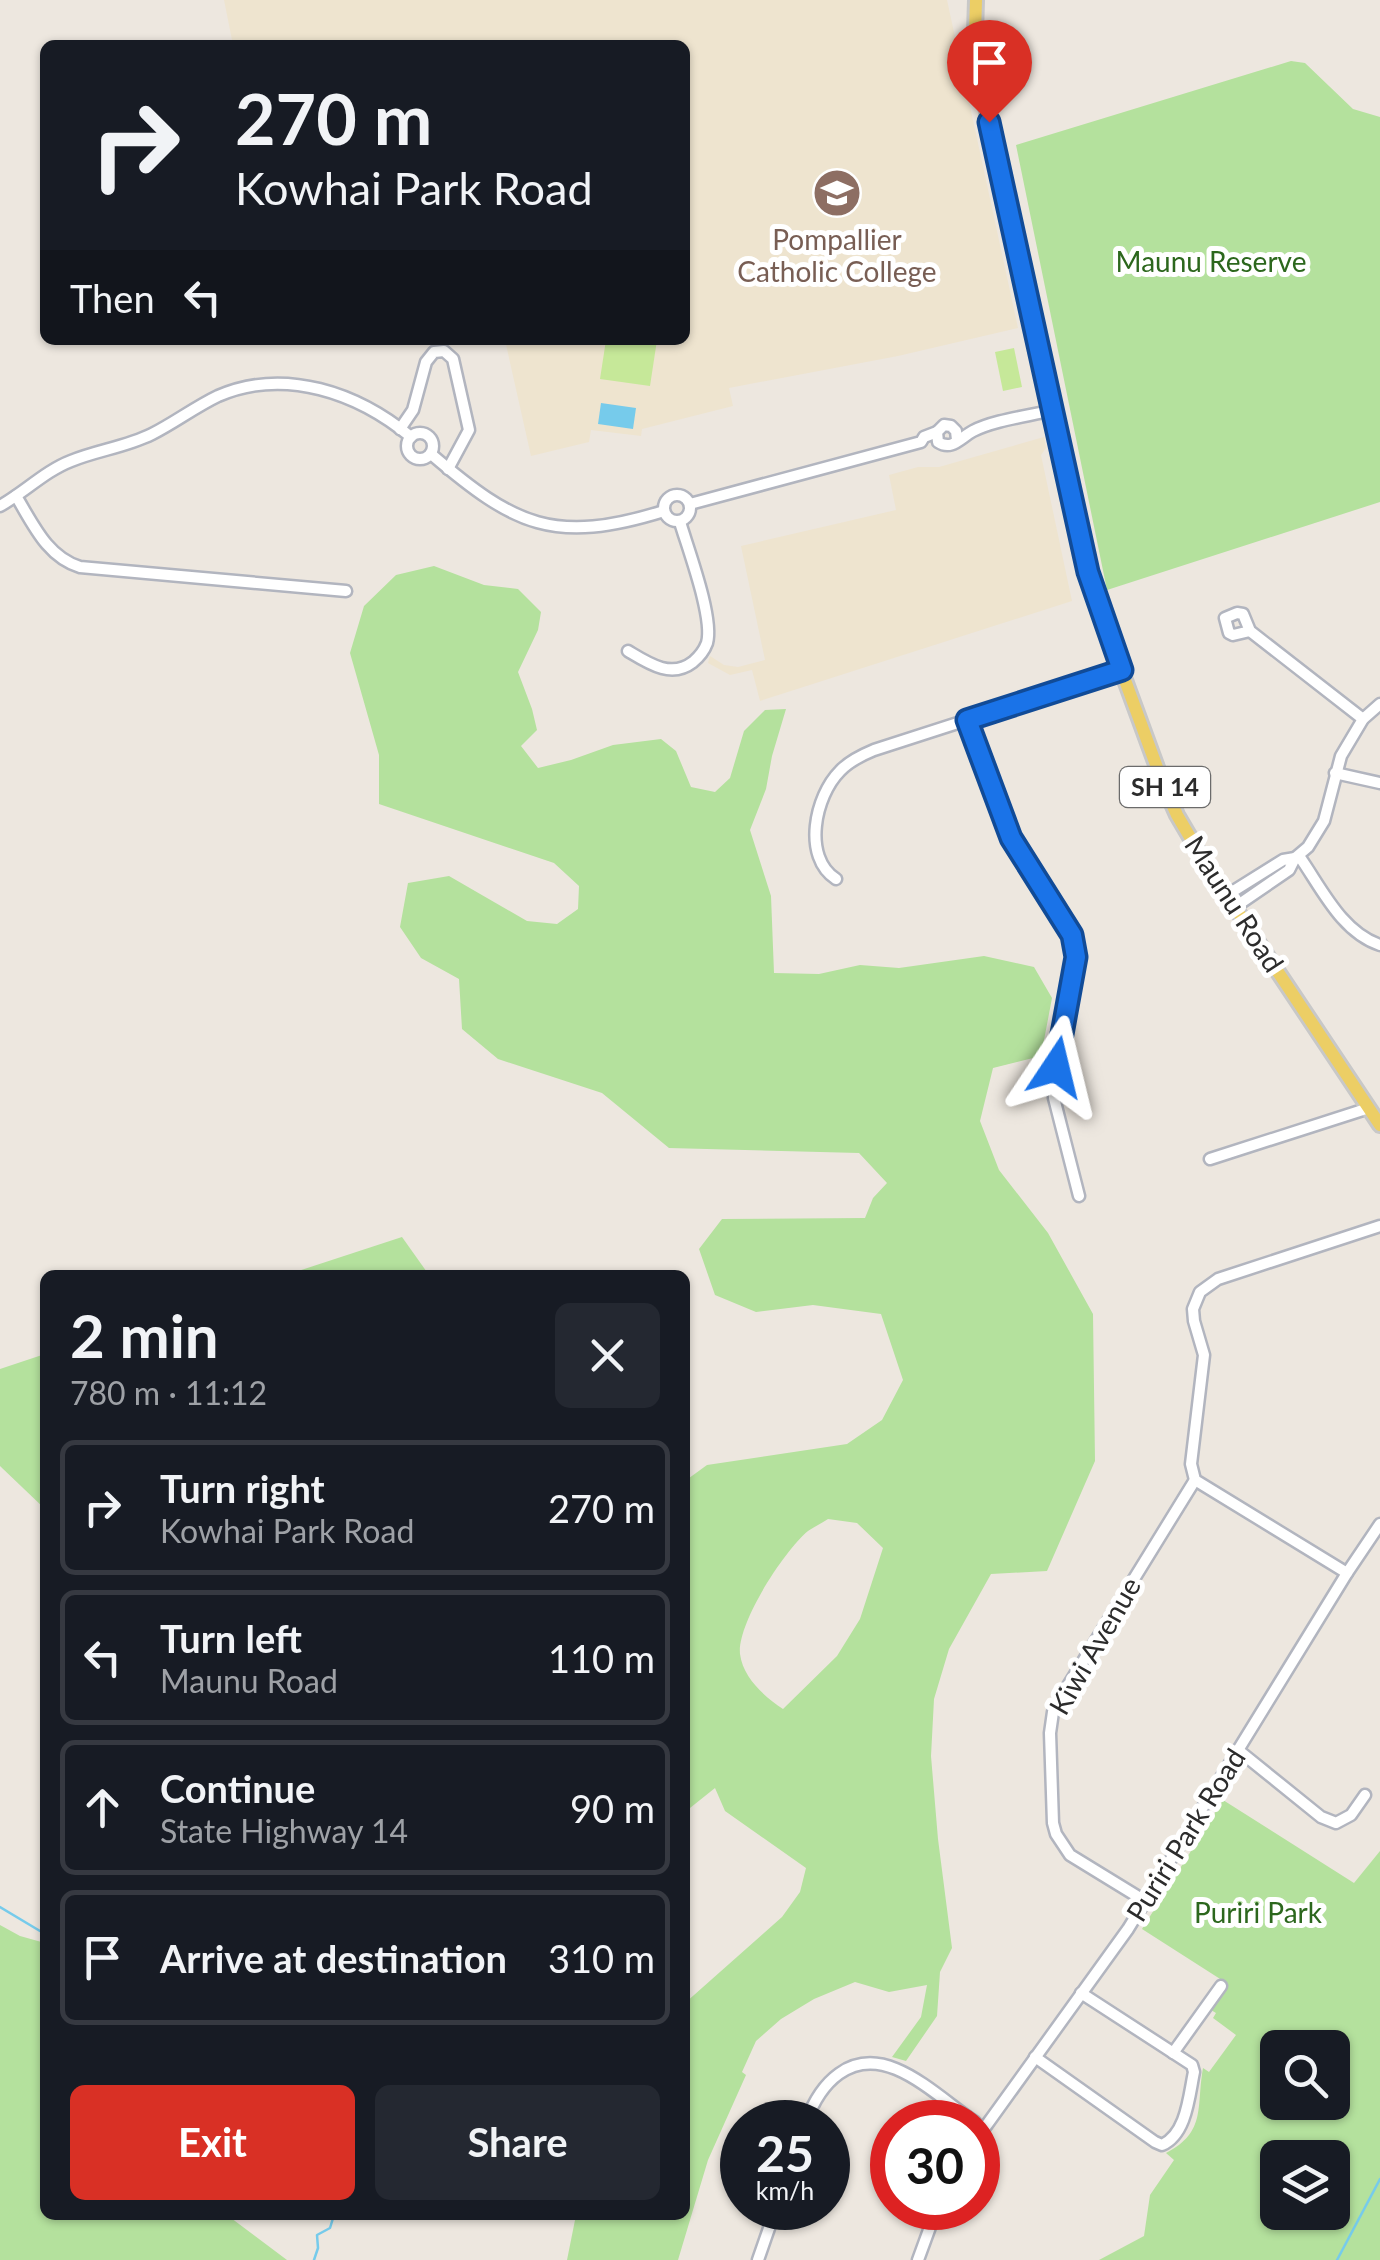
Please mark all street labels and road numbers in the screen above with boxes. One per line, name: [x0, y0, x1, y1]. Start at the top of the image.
road number: SH 14: [1120, 767, 1210, 807]
street label: Maunu Road: [1178, 829, 1291, 978]
street label: Kiwi Avenue: [1041, 1571, 1147, 1720]
street label: Puriri Park Road: [1118, 1742, 1252, 1927]

